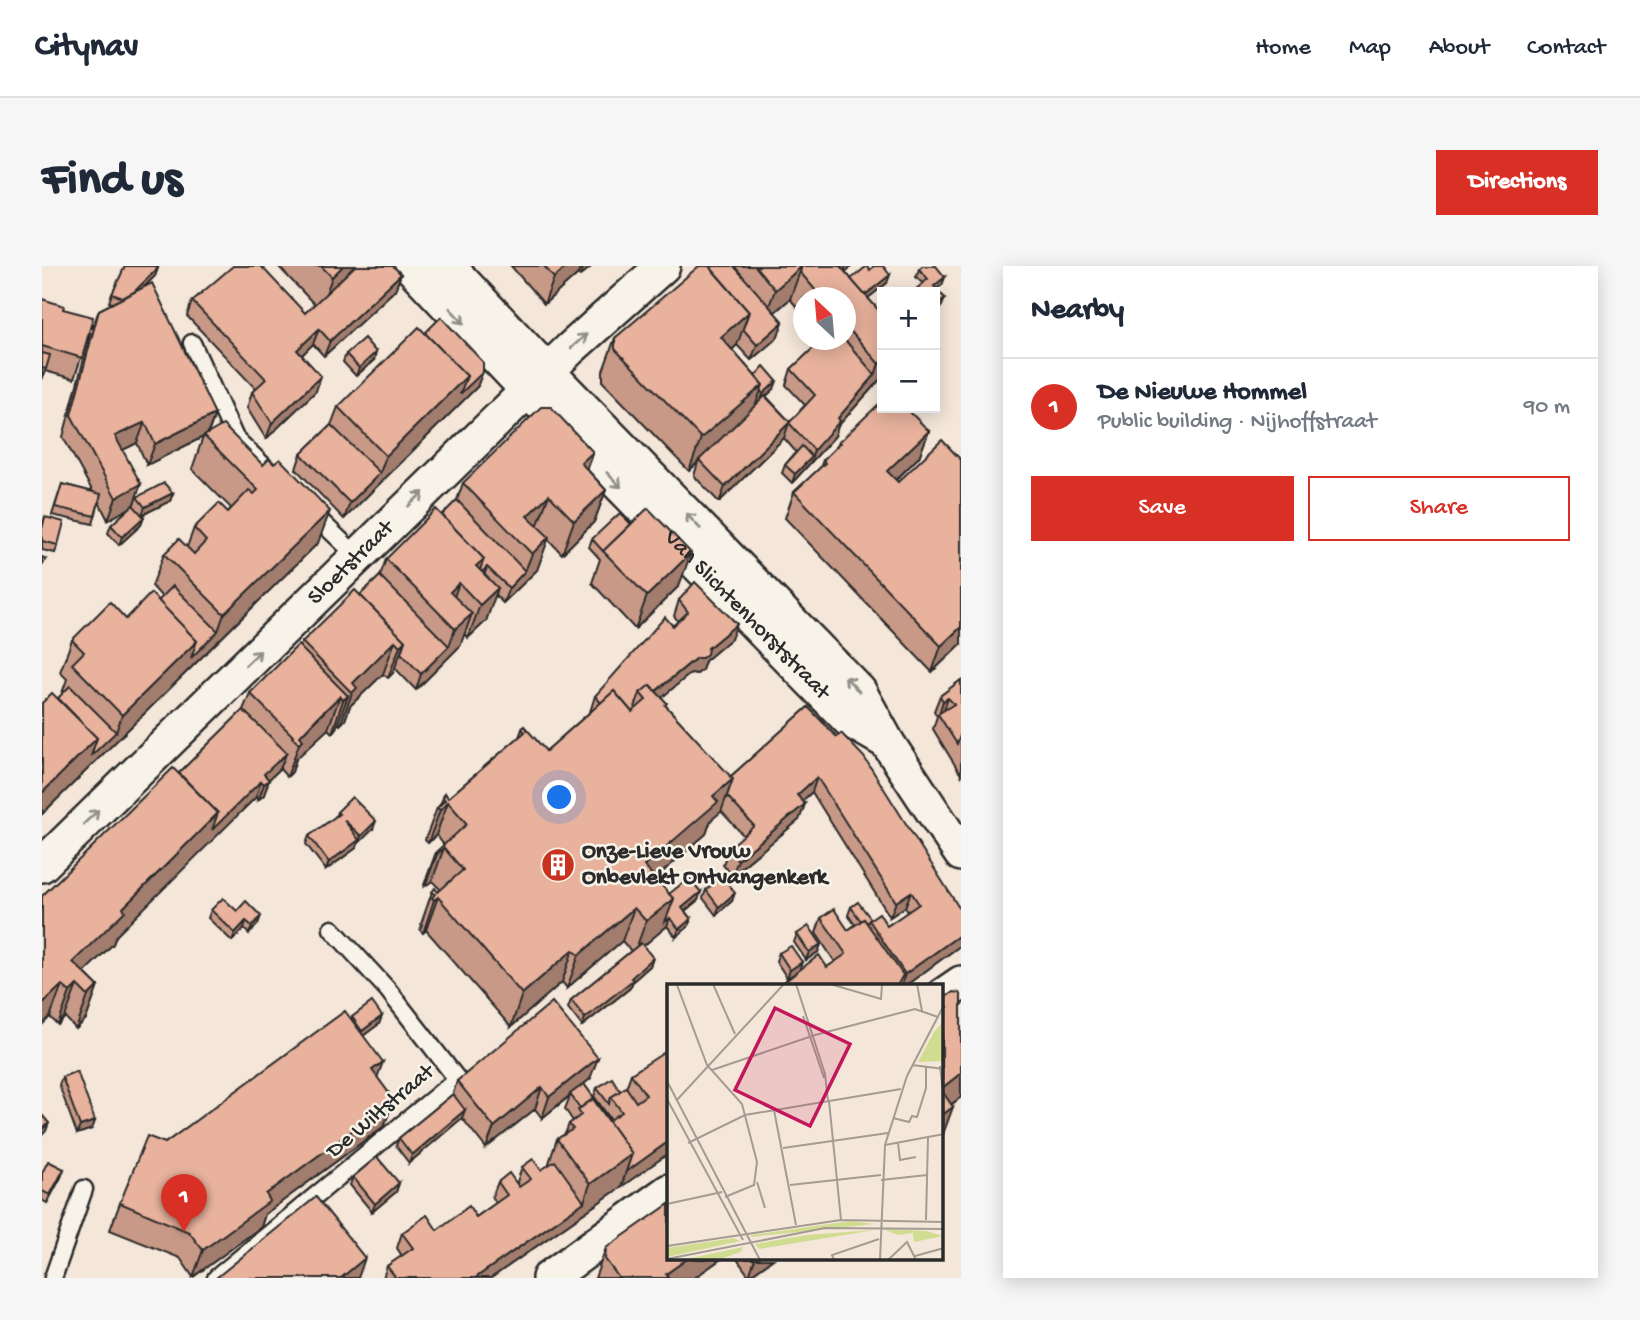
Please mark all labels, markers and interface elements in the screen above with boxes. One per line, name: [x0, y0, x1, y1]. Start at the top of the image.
text: Citynav: [35, 29, 138, 67]
text: Home: [1255, 34, 1311, 63]
text: Map: [1349, 34, 1391, 63]
text: About: [1429, 34, 1489, 63]
text: Contact: [1527, 34, 1605, 63]
button: Directions: [1436, 150, 1598, 215]
text: Find us: [42, 153, 182, 211]
north arrow: [793, 287, 856, 350]
map controls: [877, 287, 940, 413]
button: +: [877, 287, 940, 350]
text: Nearby: [1031, 294, 1124, 329]
one-way arrow: [449, 307, 465, 325]
one-way arrow: [570, 333, 588, 349]
button: −: [877, 350, 940, 413]
text: De Nieuwe Hommel: [1098, 378, 1307, 409]
text: 1: [1049, 394, 1059, 421]
text: 90 m: [1524, 394, 1570, 421]
text: Public building · Nijhoffstraat: [1098, 409, 1377, 436]
one-way arrow: [606, 471, 623, 488]
button: Save: [1031, 476, 1294, 541]
button: Share: [1308, 476, 1570, 541]
one-way arrow: [407, 491, 424, 508]
one-way arrow: [685, 513, 702, 530]
street label: Sloetstraat: [302, 514, 401, 611]
street label: Van Slichtenhorststraat: [657, 524, 836, 707]
one-way arrow: [245, 650, 262, 667]
one-way arrow: [844, 675, 860, 693]
your location: [542, 780, 576, 814]
one-way arrow: [82, 809, 99, 826]
place label: Onze-Lieve Vrouw Onbevlekt Ontvangenkerk: [582, 839, 830, 892]
building icon: Onze-Lieve Vrouw Onbevlekt Ontvangenkerk: [539, 846, 577, 884]
inset map: [667, 984, 944, 1261]
street label: De Wiltstraat: [320, 1058, 442, 1166]
pin: 1: [161, 1174, 207, 1232]

